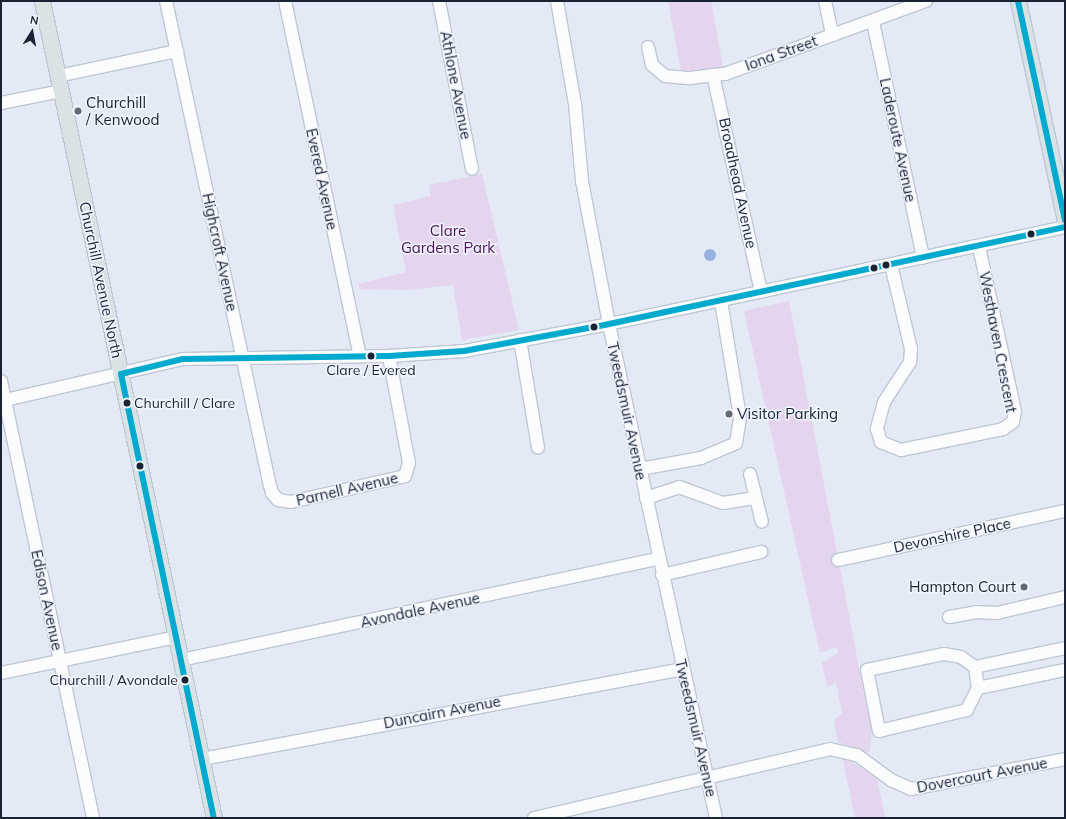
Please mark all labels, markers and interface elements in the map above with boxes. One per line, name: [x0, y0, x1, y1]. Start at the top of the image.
north arrow: [12, 12, 52, 52]
text: N: [29, 13, 40, 28]
street label: Athlone Avenue: [437, 29, 475, 141]
street label: Iona Street: [742, 32, 820, 74]
street label: Laderoute Avenue: [876, 76, 920, 204]
place label: Churchill / Kenwood: [86, 93, 159, 128]
marker: Churchill / Kenwood: [73, 106, 83, 116]
street label: Broadhead Avenue: [715, 116, 761, 250]
street label: Evered Avenue: [302, 127, 342, 231]
street label: Highcroft Avenue: [199, 191, 241, 313]
street label: Churchill Avenue North: [76, 200, 126, 360]
park label: Clare Gardens Park: [401, 221, 495, 256]
unlabelled marker: [1026, 229, 1036, 239]
unlabelled marker: [881, 260, 891, 270]
unlabelled marker: [869, 263, 879, 273]
street label: Westhaven Crescent: [975, 270, 1021, 414]
unlabelled marker: [589, 322, 599, 332]
street label: Tweedsmuir Avenue: [604, 340, 650, 482]
marker: Clare / Evered: [366, 351, 376, 361]
place label: Clare / Evered: [326, 362, 416, 378]
place label: Churchill / Clare: [134, 395, 235, 411]
marker: Churchill / Clare: [122, 398, 132, 408]
place label: Visitor Parking: [737, 405, 838, 423]
marker: Visitor Parking: [724, 409, 734, 419]
unlabelled marker: [135, 461, 145, 471]
street label: Parnell Avenue: [294, 469, 400, 509]
street label: Devonshire Place: [892, 514, 1012, 556]
street label: Edison Avenue: [28, 548, 66, 652]
place label: Hampton Court: [909, 578, 1016, 596]
marker: Hampton Court: [1019, 582, 1029, 592]
street label: Avondale Avenue: [359, 589, 481, 631]
street label: Tweedsmuir Avenue: [671, 657, 721, 799]
place label: Churchill / Avondale: [50, 672, 178, 688]
marker: Churchill / Avondale: [180, 675, 190, 685]
street label: Duncairn Avenue: [382, 692, 502, 732]
street label: Dovercourt Avenue: [915, 753, 1049, 797]

